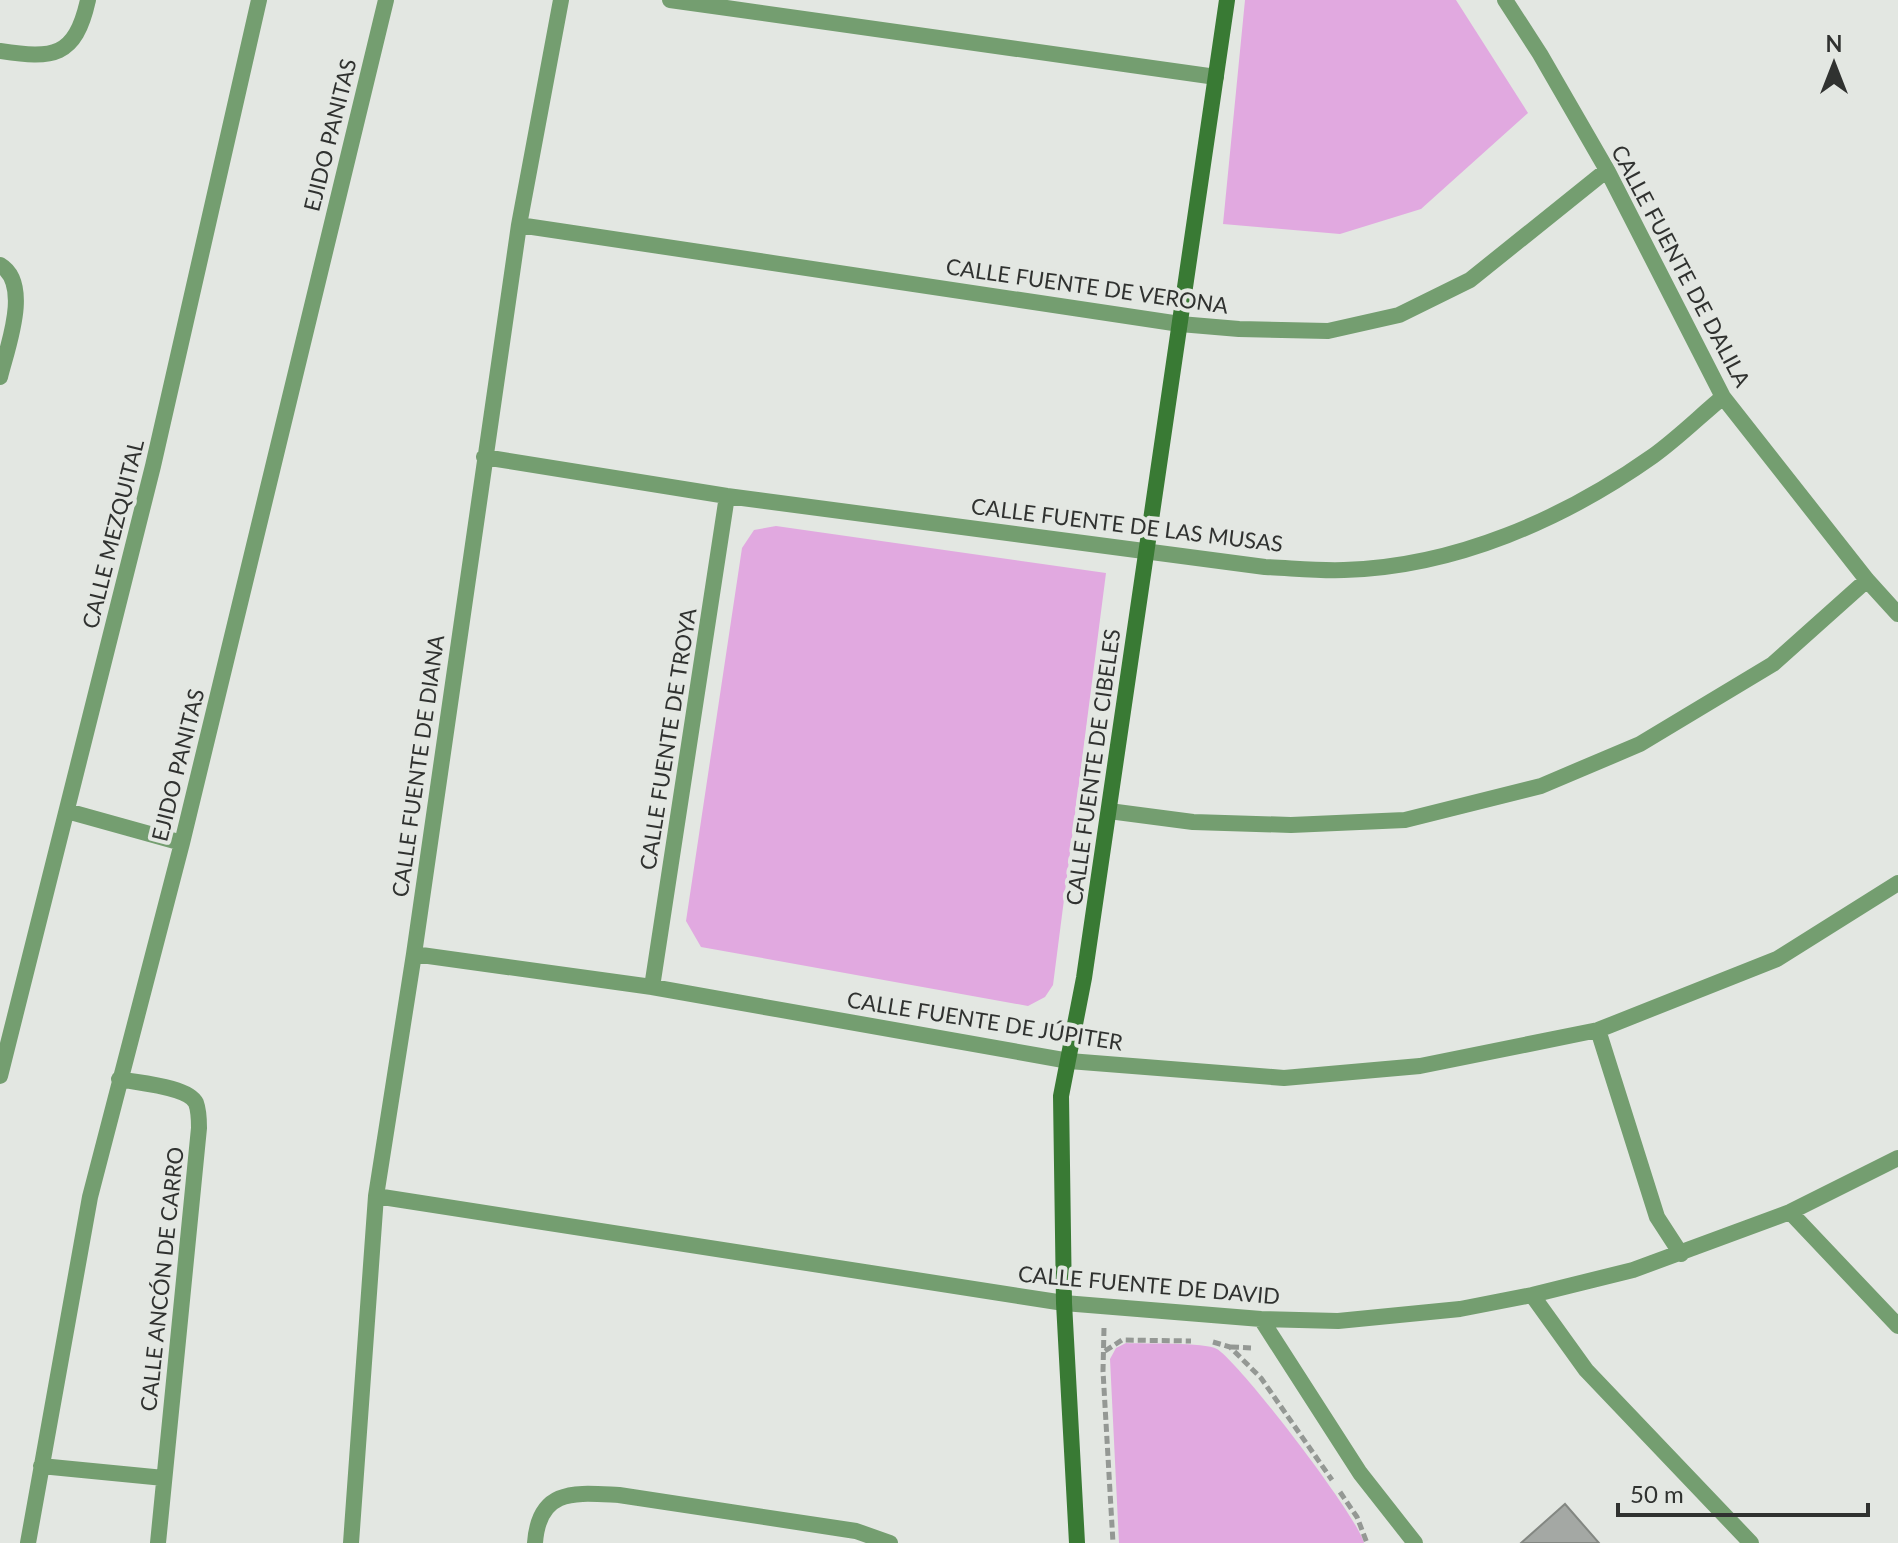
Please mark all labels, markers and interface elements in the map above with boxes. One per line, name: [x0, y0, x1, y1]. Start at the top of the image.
north arrow: [1794, 24, 1874, 104]
text: N: [1826, 30, 1842, 57]
street label: EJIDO PANITAS: [298, 56, 362, 214]
street label: CALLE FUENTE DE DALILA: [1606, 140, 1757, 391]
street label: CALLE FUENTE DE VERONA: [944, 252, 1230, 319]
street label: CALLE MEZQUITAL: [76, 436, 149, 631]
street label: CALLE FUENTE DE LAS MUSAS: [970, 492, 1284, 557]
street label: CALLE FUENTE DE TROYA: [633, 606, 702, 872]
street label: CALLE FUENTE DE CIBELES: [1060, 627, 1125, 907]
street label: CALLE FUENTE DE DIANA: [386, 633, 449, 899]
street label: EJIDO PANITAS: [146, 686, 210, 844]
street label: CALLE FUENTE DE JÚPITER: [845, 985, 1125, 1056]
street label: CALLE ANCÓN DE CARRO: [134, 1145, 189, 1412]
street label: CALLE FUENTE DE DAVID: [1017, 1260, 1281, 1309]
scale bar: [1618, 1467, 1868, 1517]
text: 50 m: [1630, 1479, 1684, 1508]

